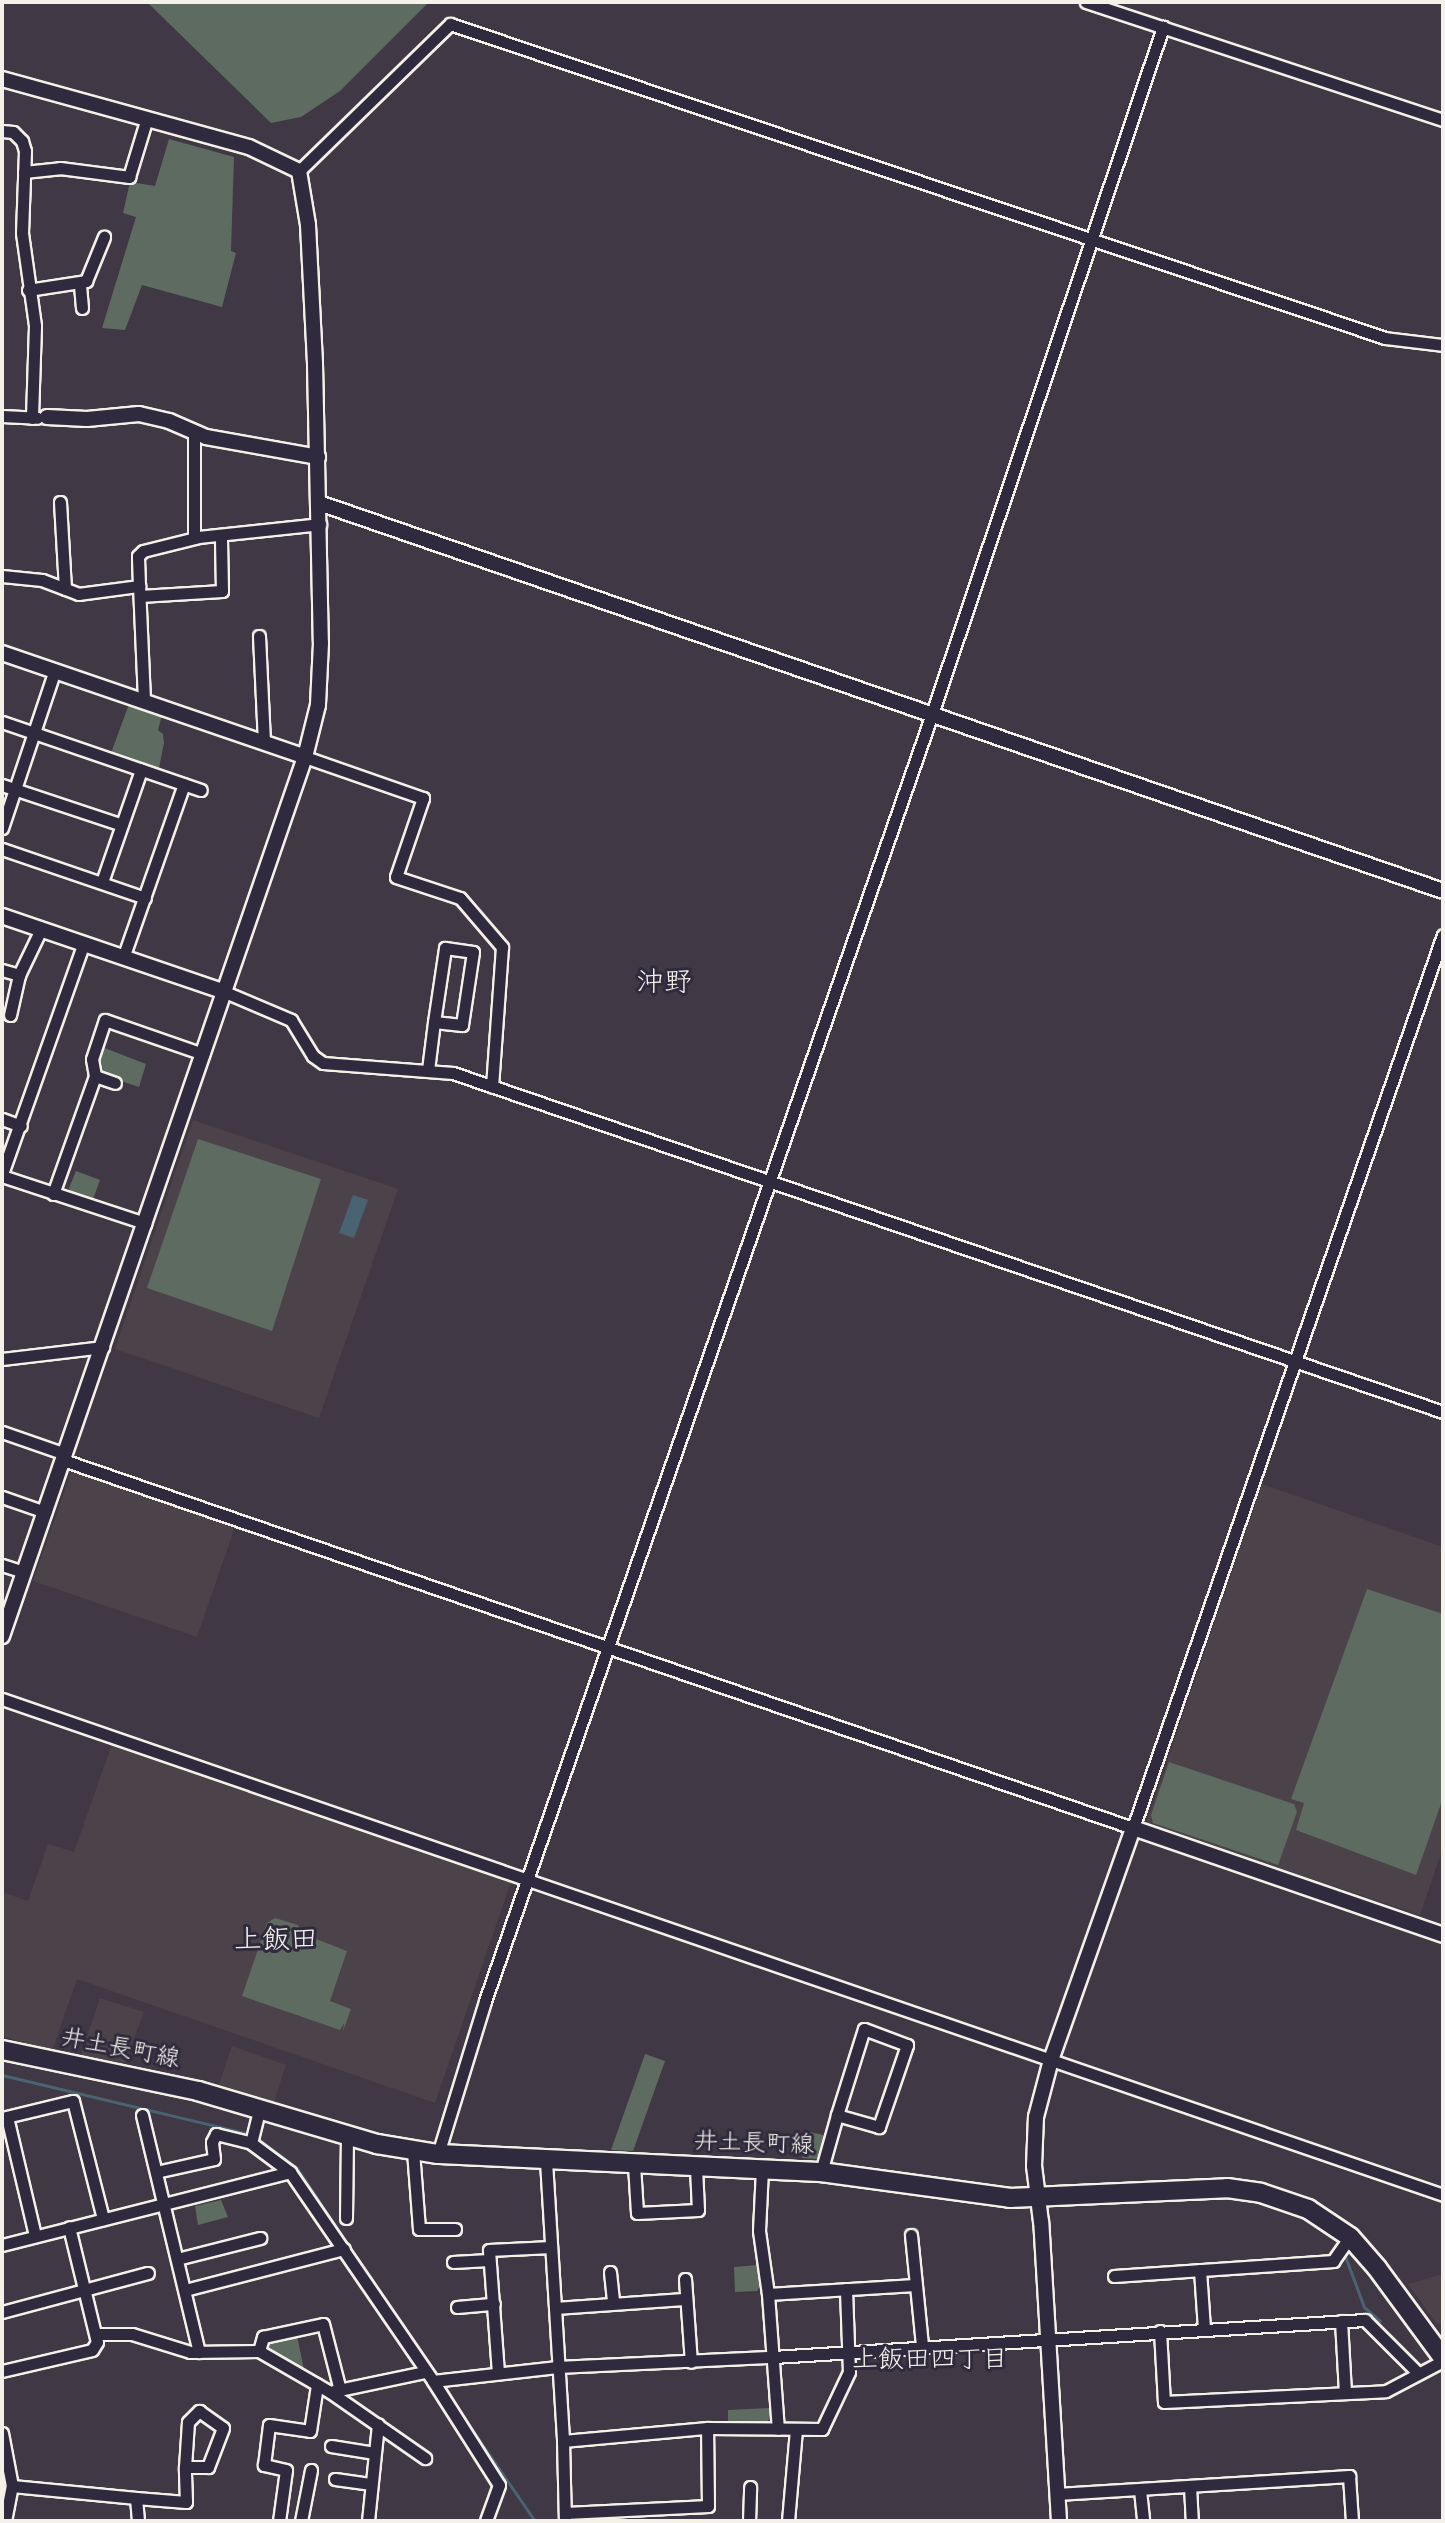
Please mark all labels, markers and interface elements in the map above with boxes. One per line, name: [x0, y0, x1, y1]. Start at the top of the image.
district label: 沖野: [636, 969, 692, 1003]
district label: 上飯田: [234, 1926, 318, 1960]
street label: 井土長町線: [58, 2025, 182, 2077]
street label: 井土長町線: [694, 2130, 814, 2162]
district label: 上飯田四丁目: [852, 2347, 1008, 2379]

